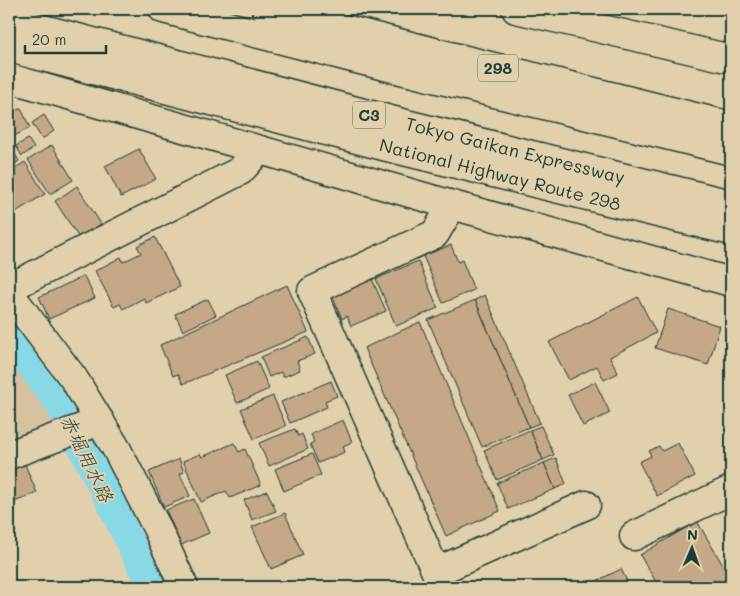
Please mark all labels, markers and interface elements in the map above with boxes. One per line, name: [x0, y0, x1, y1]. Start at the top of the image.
scale bar: [25, 22, 106, 54]
text: 20 m: [32, 29, 66, 49]
road number: 298: [478, 54, 518, 82]
road number: C3: [353, 102, 385, 128]
street label: Tokyo Gaikan Expressway: [403, 111, 628, 189]
street label: National Highway Route 298: [377, 132, 623, 216]
water label: 赤堀用水路: [55, 410, 120, 507]
north arrow: [668, 524, 718, 574]
text: N: [687, 525, 698, 544]

